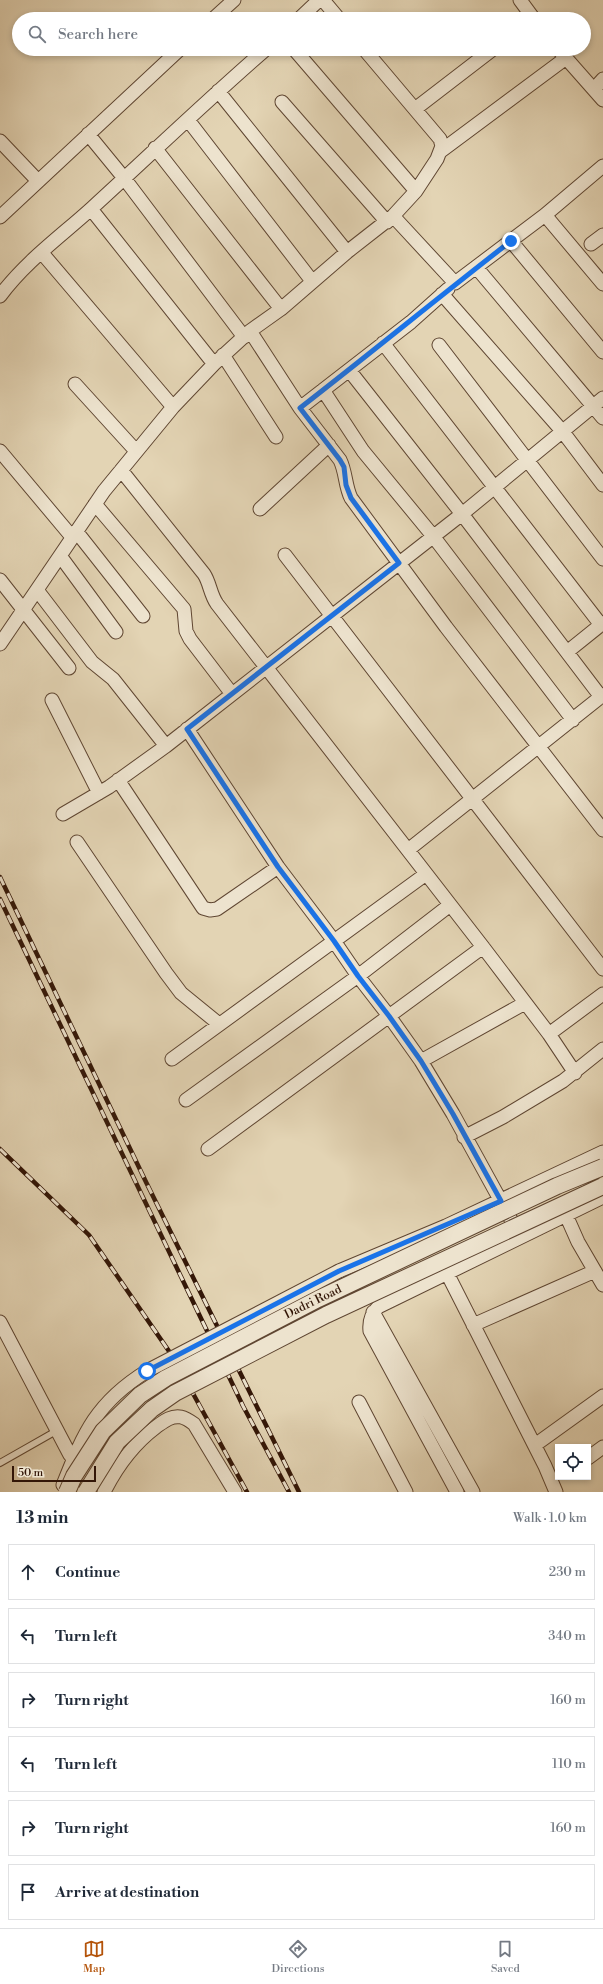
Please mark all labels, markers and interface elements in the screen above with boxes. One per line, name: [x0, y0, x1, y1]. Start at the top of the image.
search box: [12, 12, 591, 56]
icon: search: [26, 23, 48, 45]
text: Search here: [58, 25, 138, 44]
route end: [502, 232, 520, 250]
street label: Dadri Road: [282, 1282, 344, 1322]
route start: [138, 1362, 156, 1380]
map controls: [555, 1444, 591, 1480]
button: locate: [555, 1444, 591, 1480]
scale bar: [12, 1464, 96, 1483]
text: 50 m: [18, 1466, 43, 1480]
text: 13 min: [16, 1507, 68, 1529]
text: Walk · 1.0 km: [513, 1510, 587, 1526]
icon: ahead: [17, 1561, 39, 1583]
text: Continue: [55, 1563, 120, 1582]
text: 230 m: [549, 1564, 586, 1580]
icon: left: [17, 1625, 39, 1647]
text: Turn left: [55, 1627, 117, 1646]
text: 340 m: [548, 1628, 586, 1644]
icon: right: [17, 1689, 39, 1711]
text: Turn right: [55, 1691, 129, 1710]
text: 160 m: [550, 1692, 586, 1708]
icon: left: [17, 1753, 39, 1775]
text: Turn left: [55, 1755, 117, 1774]
text: 110 m: [552, 1756, 586, 1772]
icon: right: [17, 1817, 39, 1839]
text: Turn right: [55, 1819, 129, 1838]
text: 160 m: [550, 1820, 586, 1836]
icon: arrive: [17, 1881, 39, 1903]
text: Arrive at destination: [55, 1883, 199, 1902]
tab: Map: [83, 1938, 105, 1976]
tab: Directions: [272, 1938, 325, 1976]
tab: Saved: [491, 1938, 520, 1976]

